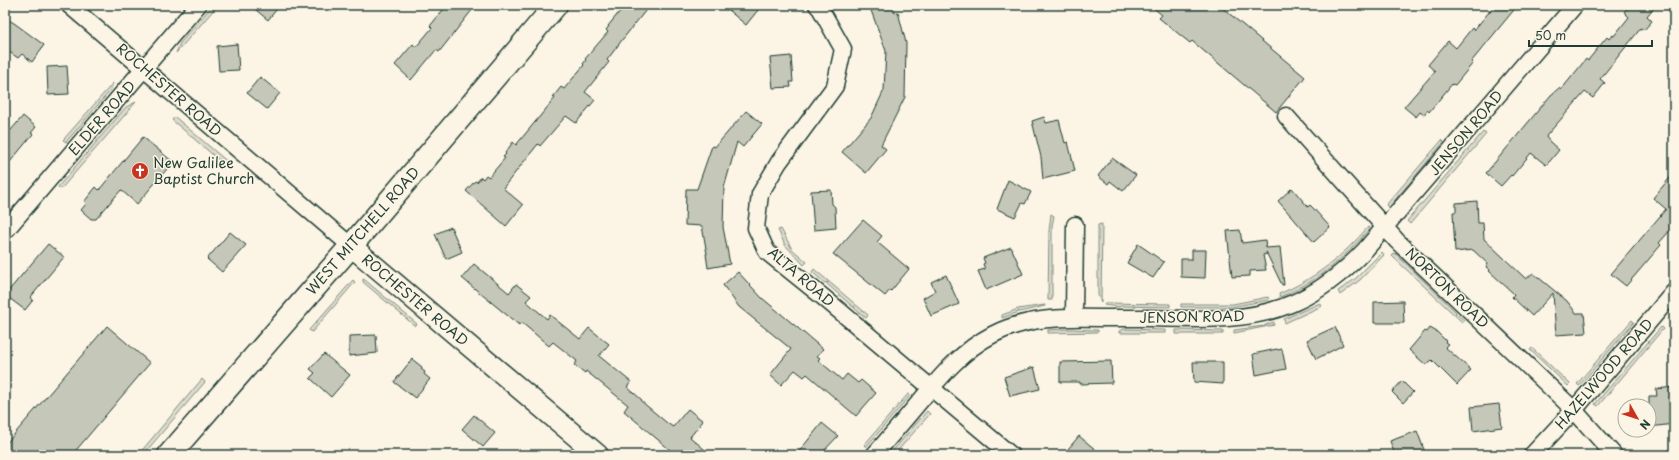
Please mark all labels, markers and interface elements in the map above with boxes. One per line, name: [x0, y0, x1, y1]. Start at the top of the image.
scale bar: [1529, 22, 1652, 48]
text: 50 m: [1535, 26, 1566, 44]
street label: ROCHESTER ROAD: [112, 38, 227, 141]
street label: ELDER ROAD: [63, 76, 140, 160]
street label: JENSON ROAD: [1424, 86, 1508, 180]
place label: New Galilee Baptist Church: [153, 152, 254, 189]
church icon: New Galilee Baptist Church: [130, 161, 150, 181]
street label: WEST MITCHELL ROAD: [301, 162, 424, 299]
street label: ALTA ROAD: [763, 242, 839, 311]
street label: NORTON ROAD: [1401, 242, 1494, 333]
street label: ROCHESTER ROAD: [357, 249, 473, 351]
street label: JENSON ROAD: [1139, 305, 1245, 328]
street label: HAZELWOOD ROAD: [1550, 314, 1658, 434]
north arrow: [1617, 398, 1657, 438]
text: N: [1636, 416, 1655, 434]

